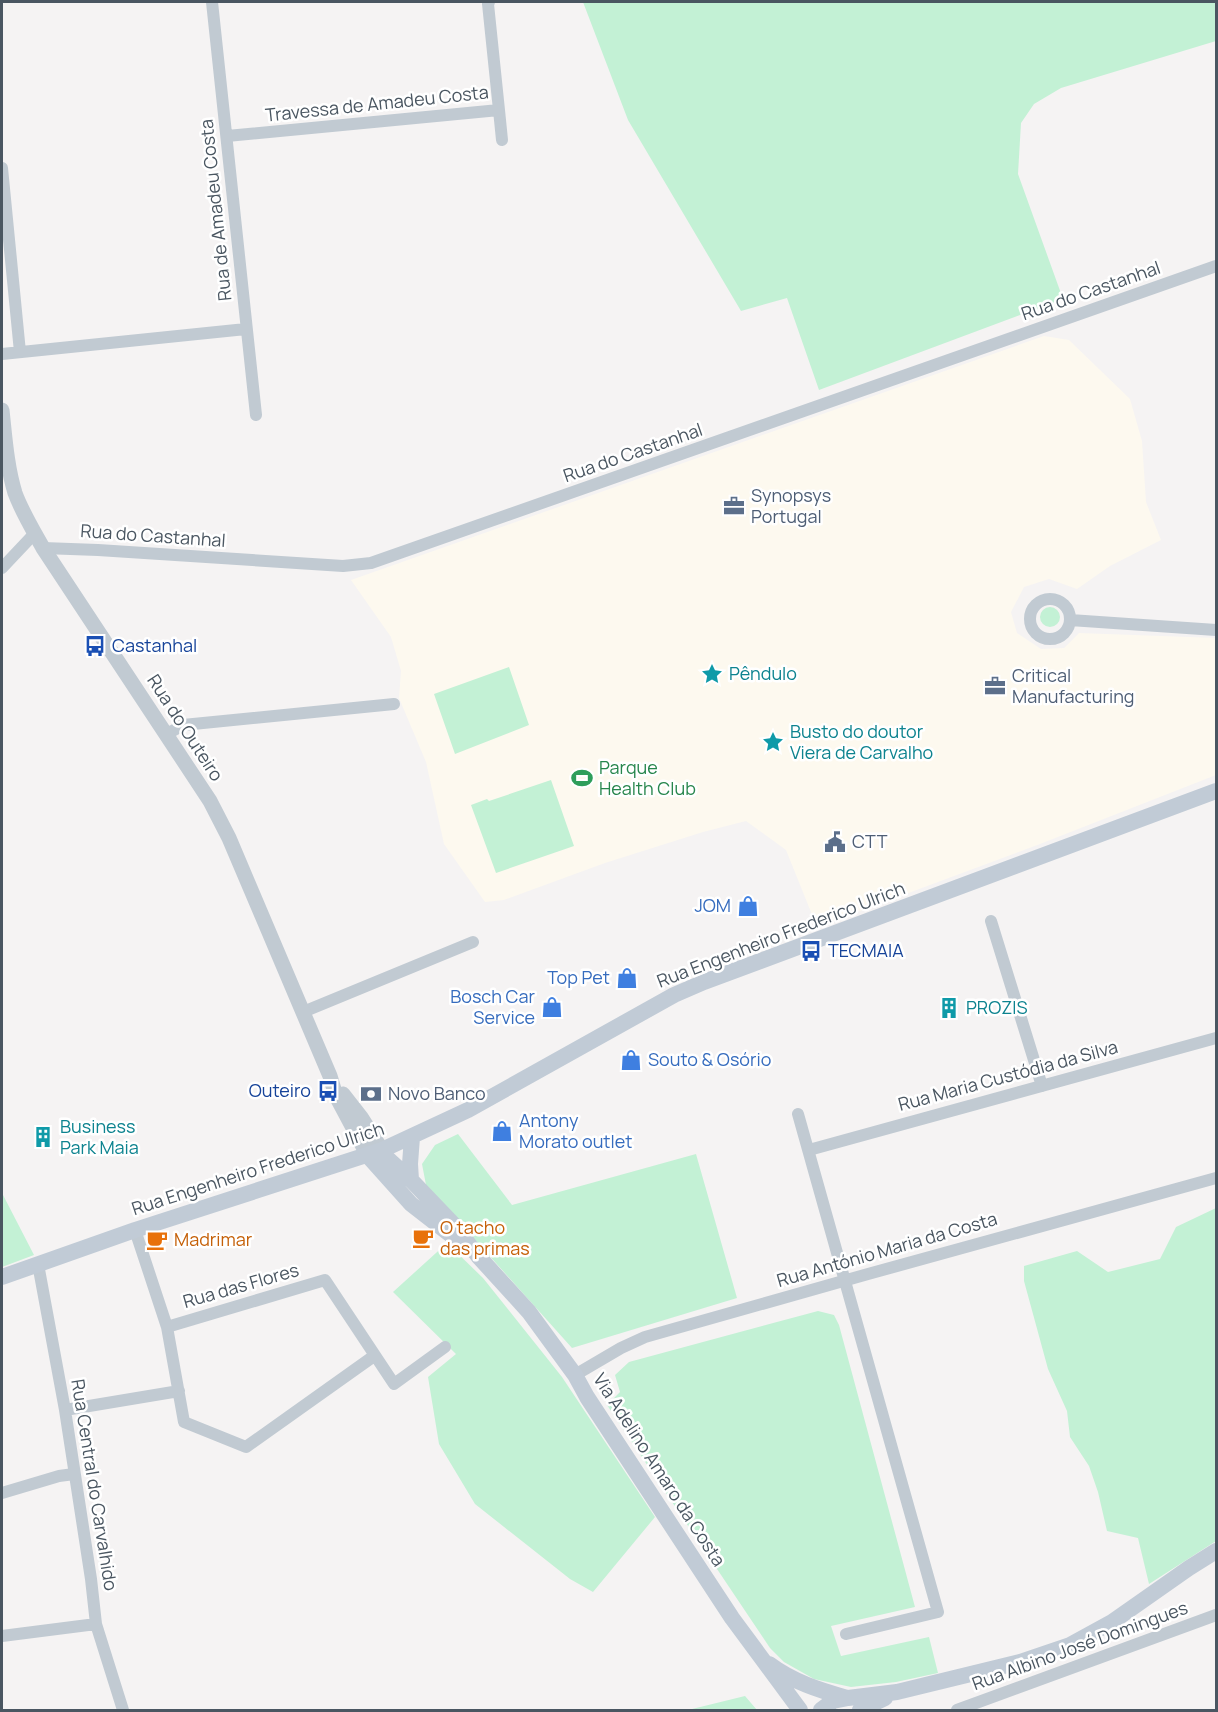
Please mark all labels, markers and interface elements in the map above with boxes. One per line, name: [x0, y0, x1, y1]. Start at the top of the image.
street label: Travessa de Amadeu Costa: [264, 79, 490, 127]
street label: Rua de Amadeu Costa: [194, 118, 236, 302]
street label: Rua do Castanhal: [1018, 255, 1163, 325]
street label: Rua do Castanhal: [560, 417, 705, 487]
place label: Synopsys Portugal: [751, 483, 831, 528]
office icon: Synopsys Portugal: [722, 494, 746, 518]
street label: Rua do Castanhal: [80, 518, 227, 552]
place label: Castanhal: [112, 633, 197, 657]
bus stop icon: Castanhal: [83, 634, 107, 658]
place label: Pêndulo: [729, 661, 797, 685]
place icon: Pêndulo: [700, 662, 724, 686]
place label: Critical Manufacturing: [1012, 663, 1135, 708]
street label: Rua do Outeiro: [142, 669, 229, 785]
office icon: Critical Manufacturing: [983, 674, 1007, 698]
place label: Busto do doutor Viera de Carvalho: [790, 719, 933, 764]
place icon: Busto do doutor Viera de Carvalho: [761, 730, 785, 754]
place label: Parque Health Club: [599, 755, 696, 800]
sports icon: Parque Health Club: [570, 766, 594, 790]
place label: CTT: [852, 829, 888, 853]
public building icon: CTT: [823, 830, 847, 854]
street label: Rua Engenheiro Frederico Ulrich: [653, 876, 908, 993]
place label: JOM: [695, 893, 731, 917]
shop icon: JOM: [736, 894, 760, 918]
place label: TECMAIA: [828, 938, 904, 962]
bus stop icon: TECMAIA: [799, 939, 823, 963]
place label: Top Pet: [547, 965, 610, 989]
shop icon: Top Pet: [615, 966, 639, 990]
place label: Bosch Car Service: [450, 984, 536, 1029]
shop icon: Bosch Car Service: [540, 995, 564, 1019]
place label: PROZIS: [966, 995, 1028, 1019]
building icon: PROZIS: [937, 996, 961, 1020]
street label: Rua Maria Custódia da Silva: [895, 1034, 1120, 1116]
place label: Souto & Osório: [648, 1047, 771, 1071]
shop icon: Souto & Osório: [619, 1048, 643, 1072]
place label: Outeiro: [249, 1078, 311, 1102]
bus stop icon: Outeiro: [316, 1079, 340, 1103]
place label: Novo Banco: [388, 1081, 486, 1105]
bank icon: Novo Banco: [359, 1082, 383, 1106]
place label: Antony Morato outlet: [519, 1108, 632, 1153]
place label: Business Park Maia: [60, 1114, 139, 1159]
street label: Rua Engenheiro Frederico Ulrich: [128, 1116, 387, 1220]
shop icon: Antony Morato outlet: [490, 1119, 514, 1143]
building icon: Business Park Maia: [31, 1125, 55, 1149]
street label: Rua António Maria da Costa: [774, 1206, 1000, 1292]
place label: O tacho das primas: [440, 1215, 530, 1260]
cafe icon: O tacho das primas: [411, 1226, 435, 1250]
place label: Madrimar: [174, 1227, 253, 1251]
cafe icon: Madrimar: [145, 1228, 169, 1252]
street label: Rua das Flores: [180, 1257, 301, 1313]
street label: Via Adelino Amaro da Costa: [588, 1368, 731, 1571]
street label: Rua Central do Carvalhido: [66, 1377, 124, 1592]
street label: Rua Albino José Domingues: [969, 1595, 1191, 1695]

